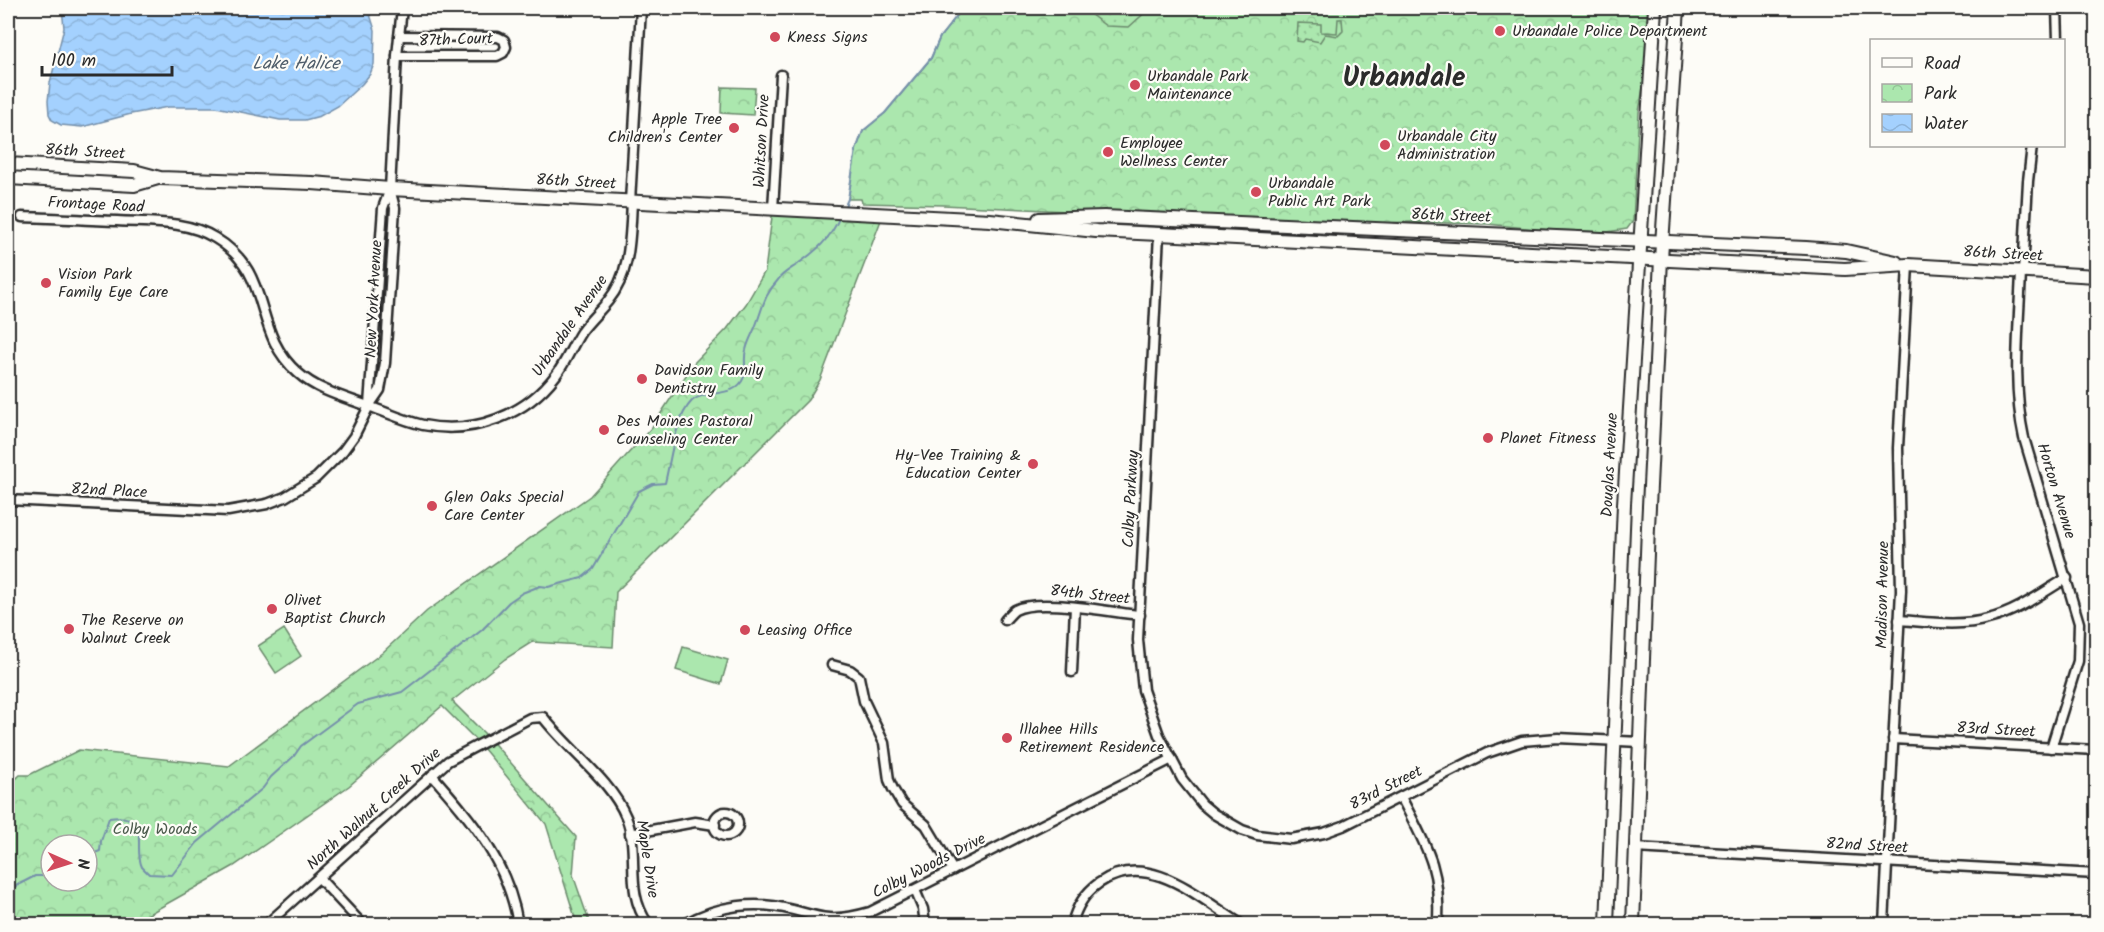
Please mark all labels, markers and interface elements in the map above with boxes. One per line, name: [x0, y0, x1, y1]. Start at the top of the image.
place label: Urbandale Police Department: [1512, 19, 1708, 44]
marker: Urbandale Police Department: [1493, 24, 1507, 38]
place label: Kness Signs: [787, 25, 868, 50]
street label: 87th Court: [418, 26, 494, 54]
marker: Kness Signs: [768, 30, 782, 44]
scale bar: [42, 39, 172, 77]
legend: [1870, 39, 2065, 147]
text: 100 m: [51, 47, 96, 76]
water label: Lake Halice: [252, 50, 342, 79]
text: Road: [1924, 50, 1961, 79]
district label: Urbandale: [1343, 56, 1466, 101]
place label: Urbandale Park Maintenance: [1147, 64, 1249, 107]
marker: Urbandale Park Maintenance: [1128, 78, 1142, 92]
text: Park: [1924, 80, 1957, 109]
street label: Whitson Drive: [747, 94, 777, 188]
place label: Apple Tree Children's Center: [608, 107, 724, 150]
text: Water: [1924, 110, 1969, 139]
marker: Apple Tree Children's Center: [727, 121, 741, 135]
place label: Urbandale City Administration: [1397, 124, 1497, 167]
place label: Employee Wellness Center: [1120, 131, 1229, 174]
street label: 86th Street: [44, 137, 127, 167]
marker: Urbandale City Administration: [1378, 138, 1392, 152]
marker: Employee Wellness Center: [1101, 145, 1115, 159]
street label: 86th Street: [535, 167, 618, 197]
place label: Urbandale Public Art Park: [1268, 171, 1371, 214]
marker: Urbandale Public Art Park: [1249, 185, 1263, 199]
street label: Frontage Road: [47, 190, 146, 220]
street label: 86th Street: [1410, 202, 1492, 230]
street label: New York Avenue: [358, 239, 390, 359]
street label: 86th Street: [1962, 239, 2045, 269]
place label: Vision Park Family Eye Care: [58, 262, 168, 305]
street label: Urbandale Avenue: [526, 270, 614, 382]
marker: Vision Park Family Eye Care: [39, 276, 53, 290]
place label: Davidson Family Dentistry: [654, 358, 764, 401]
marker: Davidson Family Dentistry: [635, 372, 649, 386]
place label: Des Moines Pastoral Counseling Center: [616, 409, 753, 452]
street label: Douglas Avenue: [1595, 412, 1625, 518]
marker: Des Moines Pastoral Counseling Center: [597, 423, 611, 437]
place label: Planet Fitness: [1500, 426, 1596, 451]
marker: Planet Fitness: [1481, 431, 1495, 445]
street label: Horton Avenue: [2030, 440, 2082, 542]
place label: Hy-Vee Training & Education Center: [895, 443, 1023, 486]
street label: Colby Parkway: [1116, 449, 1146, 549]
marker: Hy-Vee Training & Education Center: [1026, 457, 1040, 471]
street label: 82nd Place: [70, 477, 148, 505]
place label: Glen Oaks Special Care Center: [444, 485, 564, 528]
marker: Glen Oaks Special Care Center: [425, 499, 439, 513]
street label: Madison Avenue: [1870, 541, 1896, 649]
street label: 84th Street: [1049, 578, 1132, 612]
place label: Olivet Baptist Church: [284, 588, 386, 631]
marker: Olivet Baptist Church: [265, 602, 279, 616]
place label: The Reserve on Walnut Creek: [81, 608, 184, 651]
place label: Leasing Office: [757, 618, 852, 643]
marker: The Reserve on Walnut Creek: [62, 622, 76, 636]
marker: Leasing Office: [738, 623, 752, 637]
street label: 83rd Street: [1956, 715, 2037, 745]
place label: Illahee Hills Retirement Residence: [1019, 717, 1164, 760]
marker: Illahee Hills Retirement Residence: [1000, 731, 1014, 745]
street label: North Walnut Creek Drive: [301, 742, 447, 876]
street label: 83rd Street: [1345, 759, 1428, 817]
park label: Colby Woods: [113, 817, 198, 842]
street label: Maple Drive: [628, 818, 666, 900]
street label: Colby Woods Drive: [868, 827, 990, 905]
street label: 82nd Street: [1825, 831, 1910, 861]
north arrow: [39, 833, 99, 893]
text: N: [70, 858, 95, 869]

